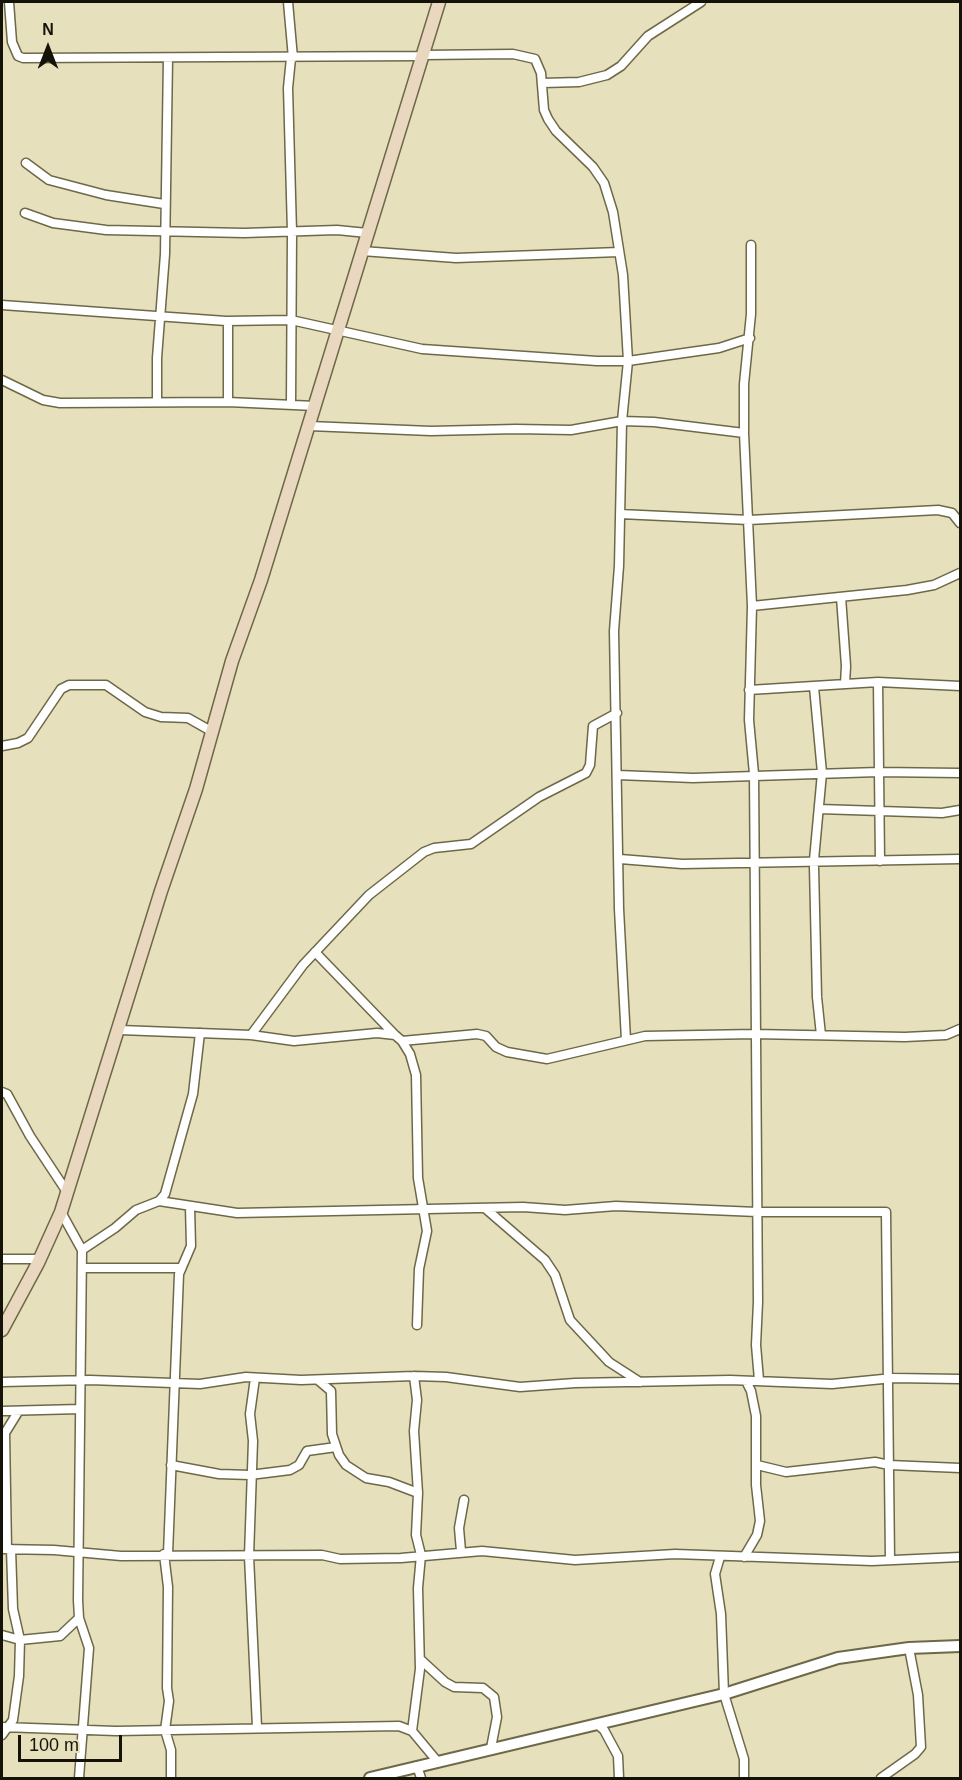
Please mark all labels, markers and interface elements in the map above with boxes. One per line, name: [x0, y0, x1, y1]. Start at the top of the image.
north arrow: [18, 18, 78, 78]
text: N: [42, 21, 54, 38]
scale bar: [21, 1723, 124, 1761]
text: 100 m: [29, 1735, 79, 1755]

